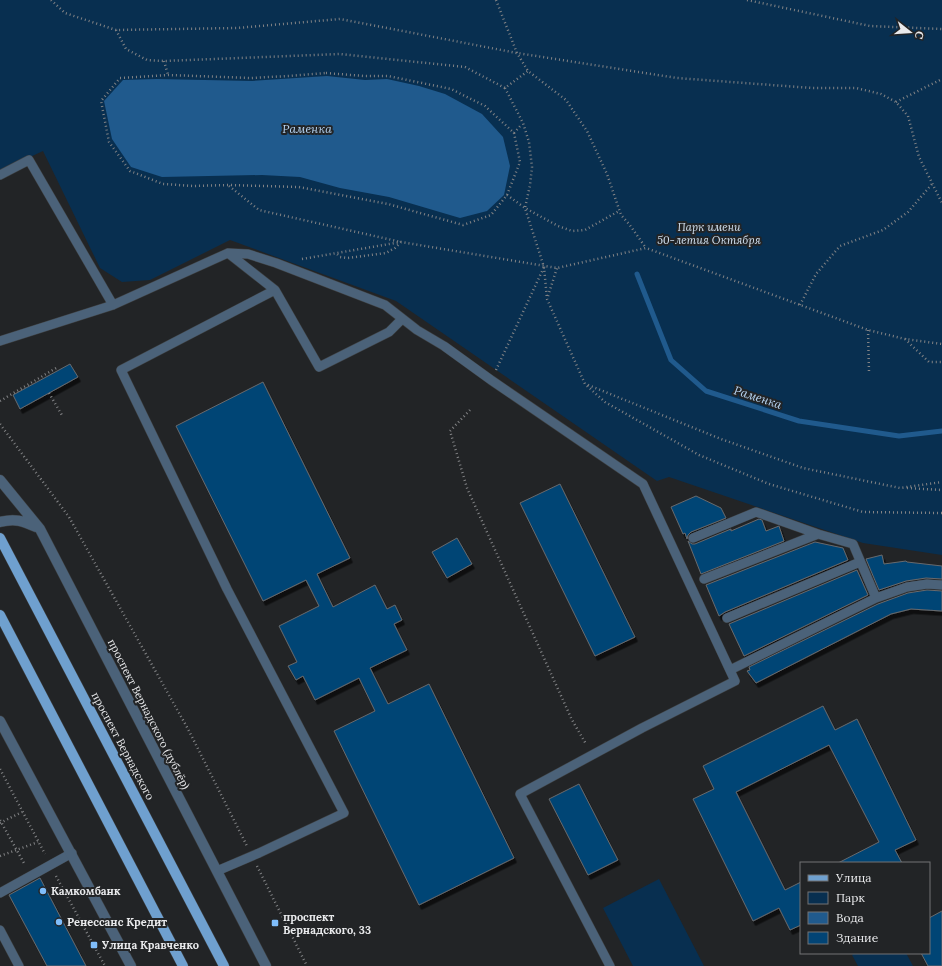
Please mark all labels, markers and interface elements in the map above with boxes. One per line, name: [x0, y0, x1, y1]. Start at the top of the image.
north arrow: [890, 12, 930, 52]
text: С: [912, 29, 927, 41]
water label: Раменка: [282, 121, 332, 136]
park label: Парк имени 50-летия Октября: [657, 220, 762, 247]
water label: Раменка: [732, 382, 784, 412]
street label: проспект Вернадского (дублёр): [105, 637, 193, 791]
street label: проспект Вернадского: [89, 690, 157, 802]
legend: [800, 862, 930, 954]
text: Улица: [835, 870, 872, 885]
place label: Камкомбанк: [51, 884, 121, 898]
marker: Камкомбанк: [38, 886, 48, 896]
text: Парк: [836, 890, 865, 905]
place label: проспект Вернадского, 33: [283, 910, 371, 937]
text: Вода: [836, 910, 864, 925]
place label: Ренессанс Кредит: [67, 915, 167, 929]
marker: Ренессанс Кредит: [54, 917, 64, 927]
marker: проспект Вернадского, 33: [270, 918, 280, 928]
text: Здание: [836, 930, 879, 945]
place label: Улица Кравченко: [102, 938, 199, 952]
marker: Улица Кравченко: [89, 940, 99, 950]

